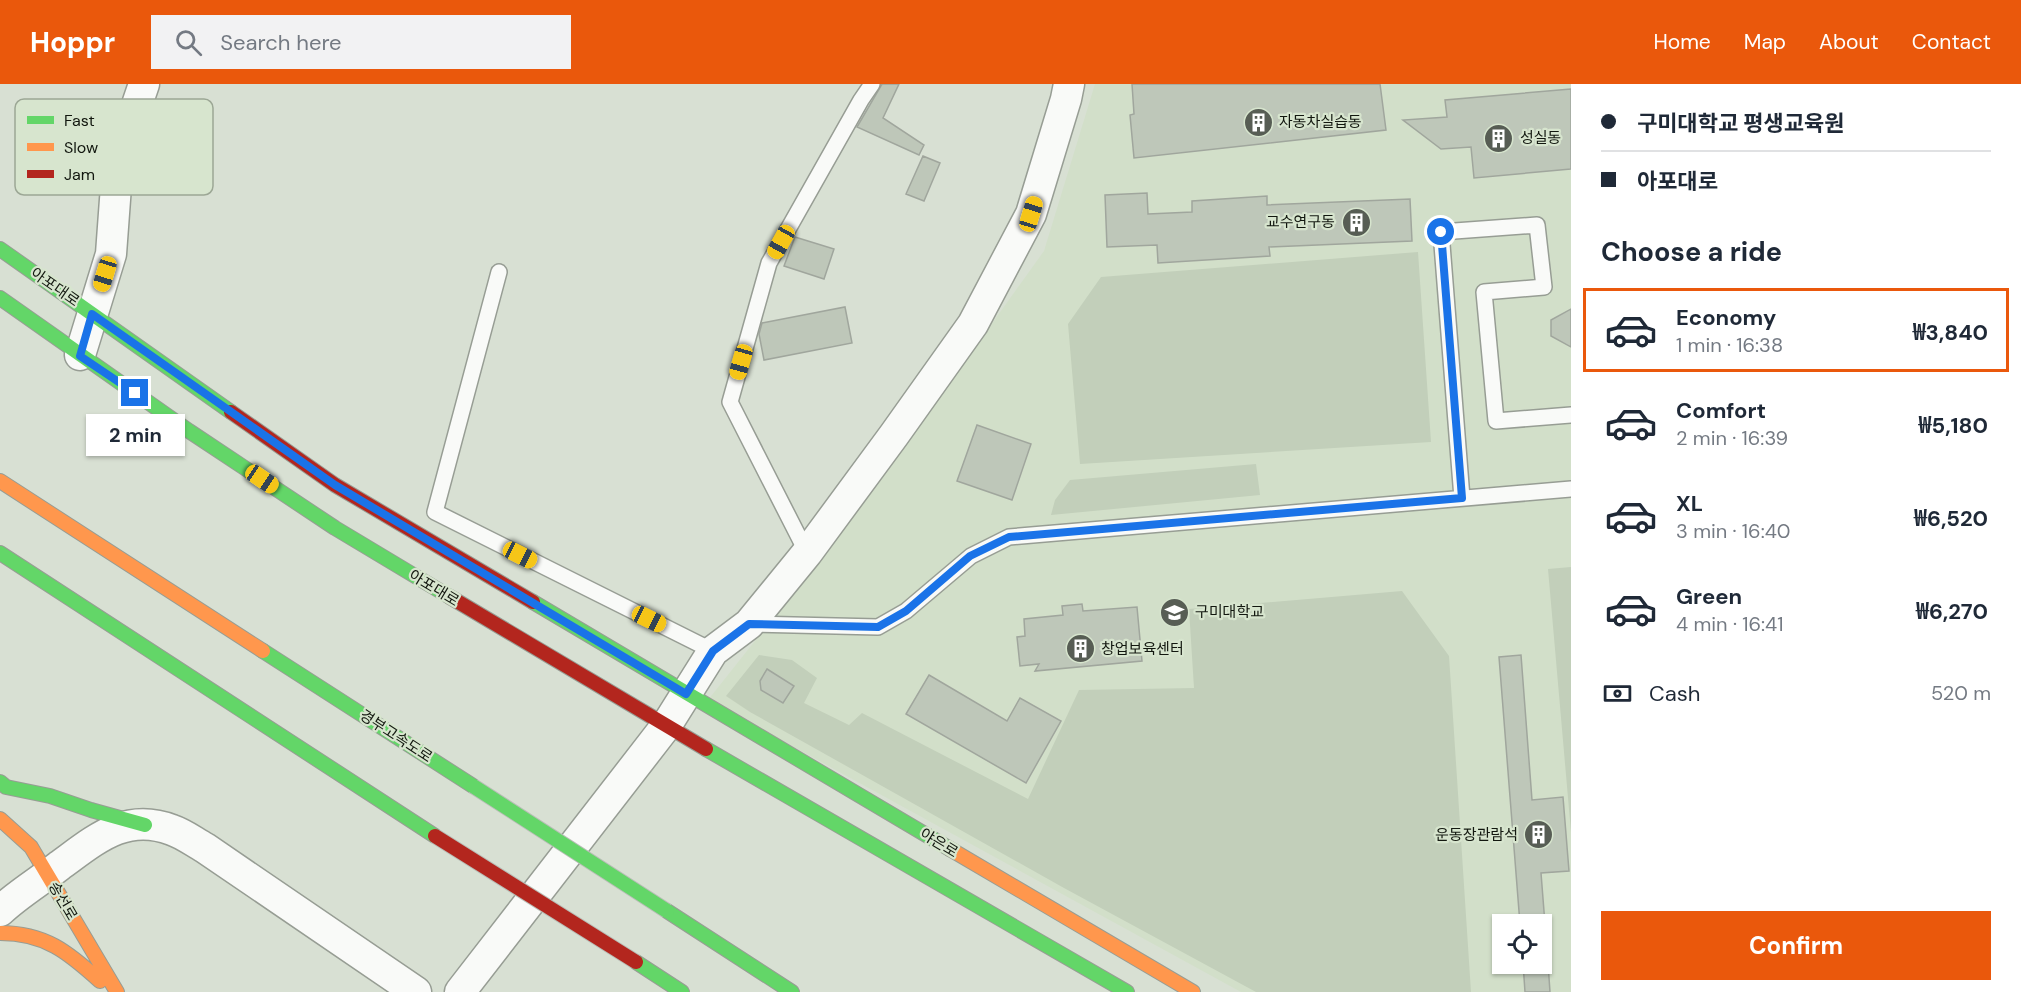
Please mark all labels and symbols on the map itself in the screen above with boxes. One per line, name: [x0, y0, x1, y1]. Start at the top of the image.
legend: [15, 99, 213, 195]
building icon: 자동차실습동: [1242, 106, 1274, 138]
text: Fast: [64, 110, 95, 131]
place label: 자동차실습동: [1279, 112, 1362, 132]
building icon: 성실동: [1483, 122, 1515, 154]
place label: 성실동: [1520, 128, 1561, 148]
text: Slow: [64, 137, 98, 158]
text: Jam: [64, 164, 95, 185]
car: [1017, 194, 1045, 234]
building icon: 교수연구동: [1340, 206, 1372, 238]
place label: 교수연구동: [1266, 212, 1335, 232]
route start: [1427, 218, 1454, 245]
car: [764, 222, 798, 262]
car: [91, 254, 119, 294]
street label: 아포대로: [27, 263, 83, 311]
car: [727, 342, 755, 382]
route end: [121, 379, 148, 406]
callout: 2 min: [86, 414, 184, 456]
car: [242, 461, 282, 497]
car: [500, 539, 540, 571]
street label: 아포대로: [405, 565, 463, 611]
school or university icon: 구미대학교: [1158, 596, 1190, 628]
place label: 구미대학교: [1195, 602, 1264, 622]
car: [629, 603, 669, 635]
building icon: 창업보육센터: [1064, 633, 1096, 665]
place label: 창업보육센터: [1101, 639, 1184, 659]
street label: 경부고속도로: [356, 705, 436, 767]
building icon: 운동장관람석: [1523, 819, 1555, 851]
street label: 야은로: [916, 824, 962, 862]
place label: 운동장관람석: [1435, 825, 1518, 845]
street label: 송선로: [44, 878, 82, 924]

